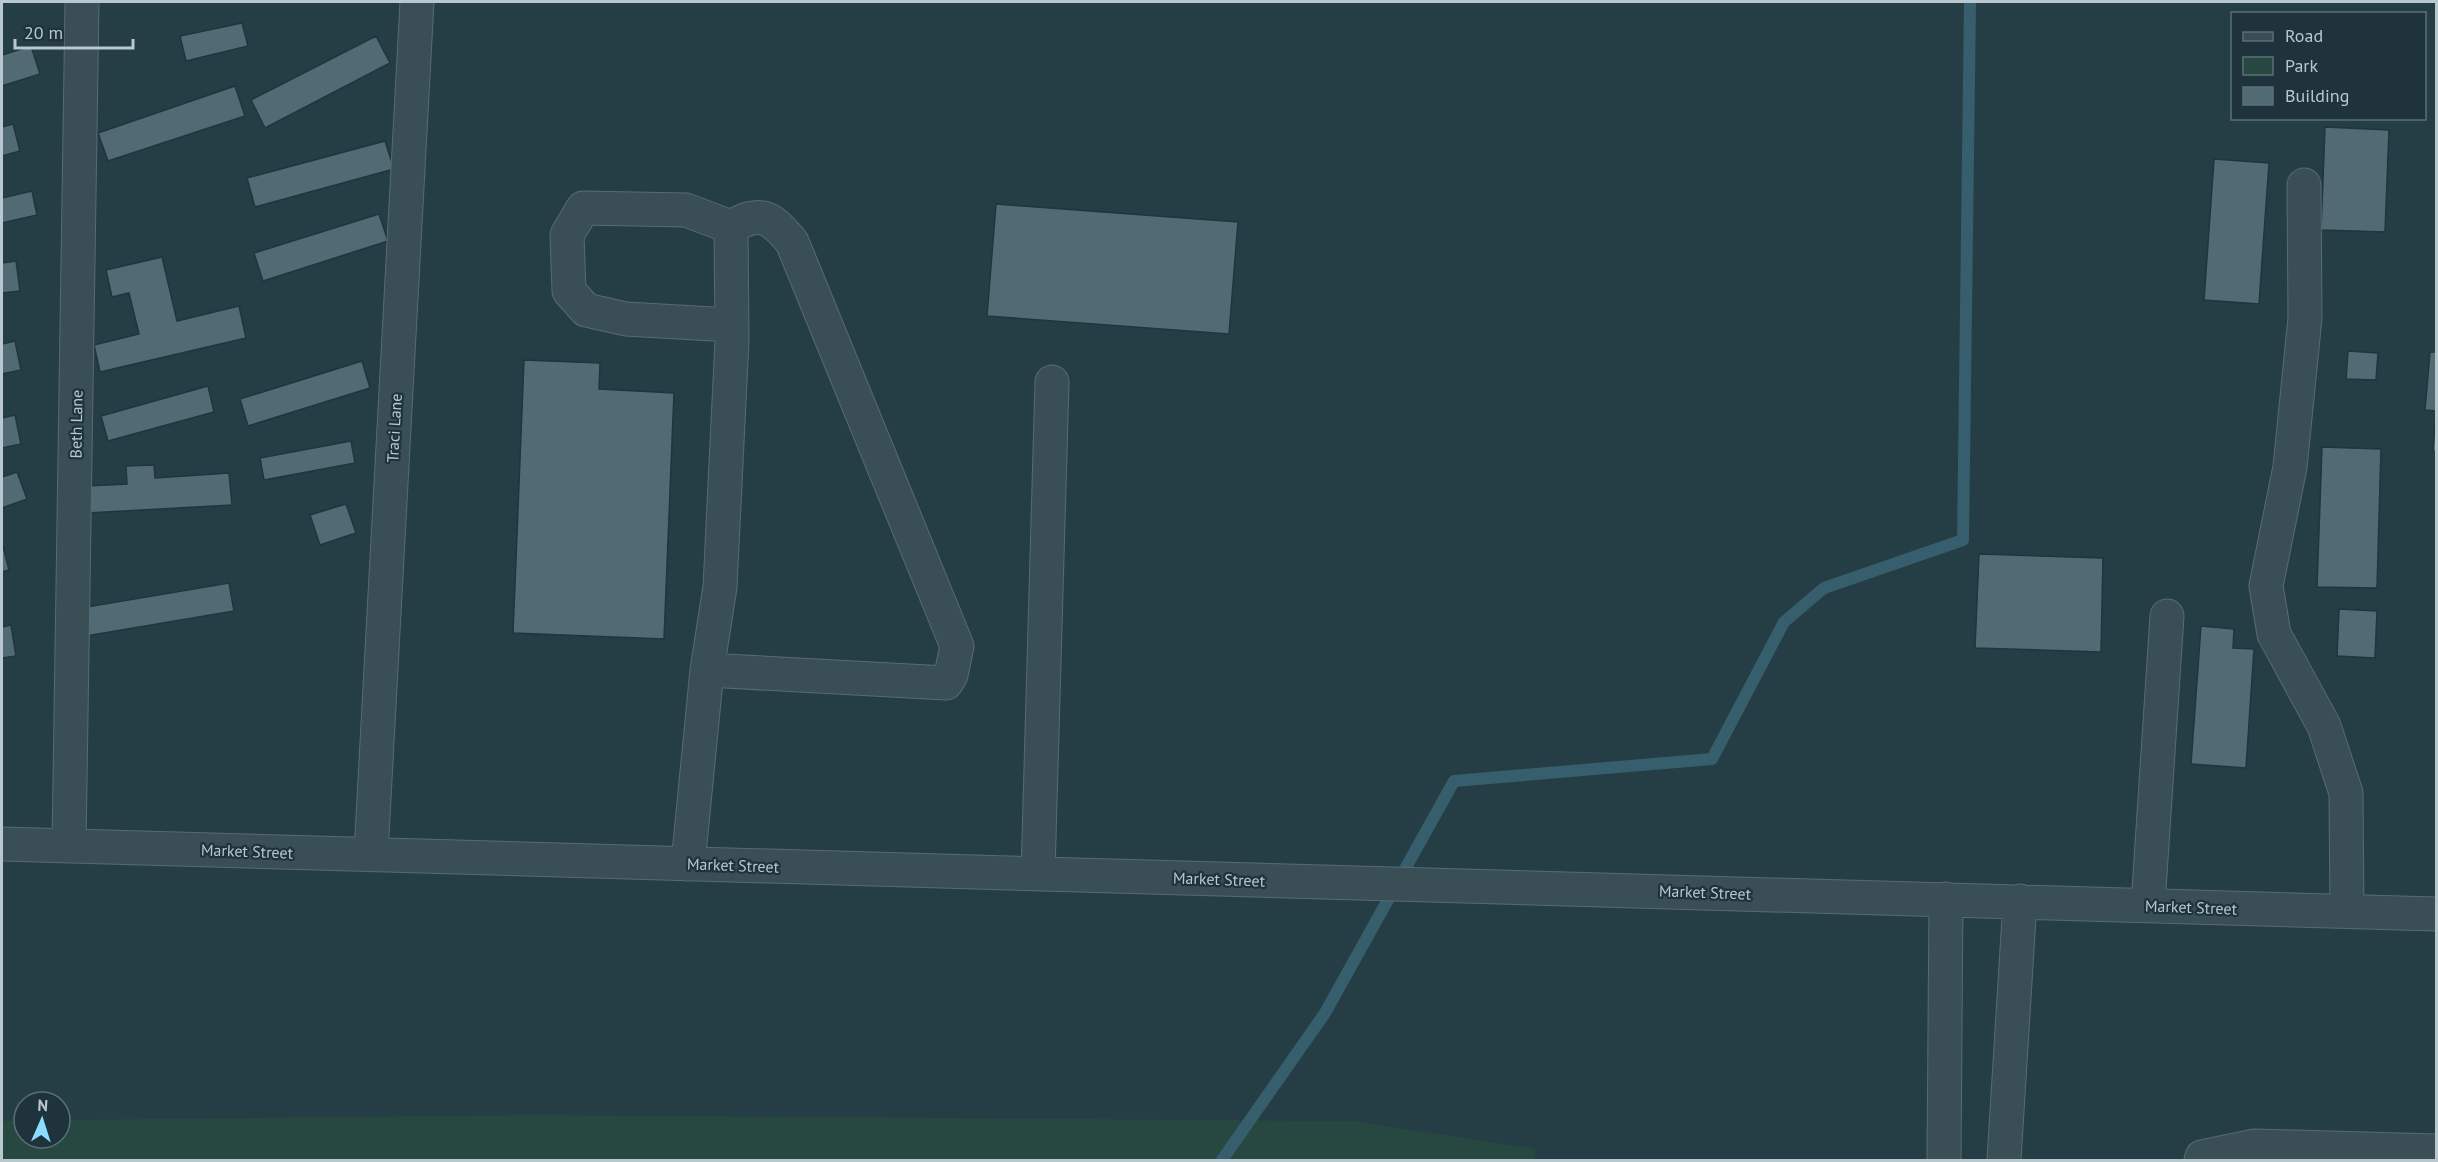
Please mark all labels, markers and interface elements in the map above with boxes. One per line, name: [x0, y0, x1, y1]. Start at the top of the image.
scale bar: [15, 12, 134, 50]
legend: [2231, 12, 2426, 120]
text: 20 m: [24, 21, 63, 44]
text: Road: [2285, 24, 2323, 47]
text: Park: [2285, 54, 2318, 77]
text: Building: [2285, 84, 2349, 107]
street label: Beth Lane: [65, 389, 87, 459]
street label: Traci Lane: [382, 393, 406, 463]
street label: Market Street: [201, 839, 294, 863]
street label: Market Street: [687, 853, 780, 877]
street label: Market Street: [1173, 867, 1266, 891]
street label: Market Street: [1659, 880, 1752, 904]
street label: Market Street: [2145, 895, 2238, 919]
north arrow: [12, 1090, 72, 1150]
text: N: [37, 1095, 49, 1115]

